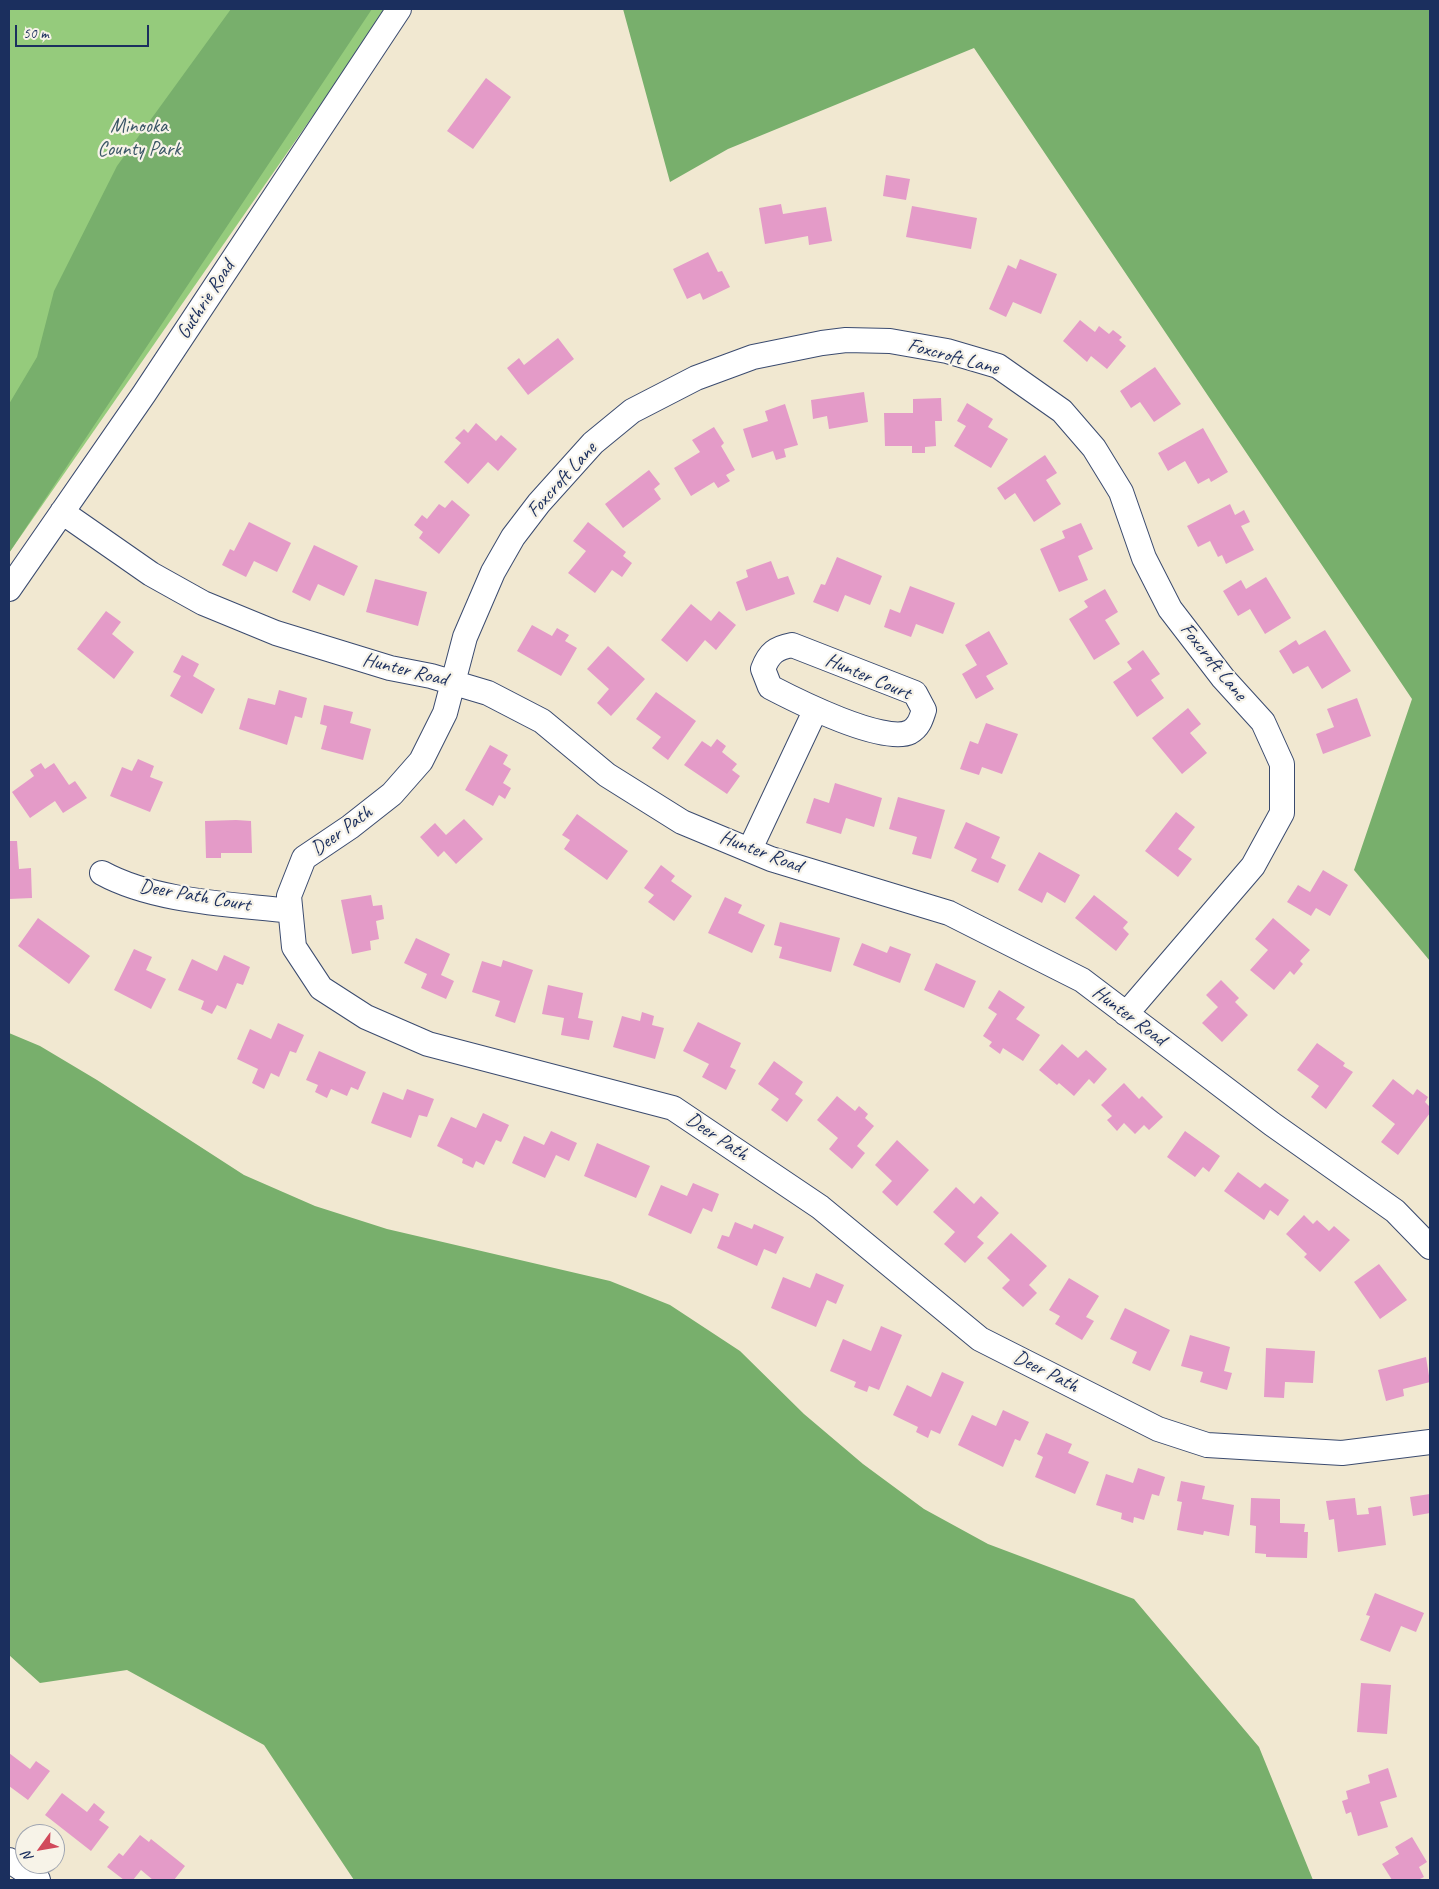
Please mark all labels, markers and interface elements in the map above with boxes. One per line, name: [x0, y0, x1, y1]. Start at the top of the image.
scale bar: [18, 15, 151, 47]
text: 50 m: [23, 24, 49, 43]
park label: Minooka County Park: [98, 115, 180, 162]
street label: Guthrie Road: [172, 256, 240, 344]
street label: Foxcroft Lane: [905, 333, 1001, 381]
street label: Foxcroft Lane: [522, 437, 602, 523]
street label: Foxcroft Lane: [1174, 618, 1252, 706]
street label: Hunter Road: [360, 648, 450, 692]
street label: Hunter Court: [822, 648, 914, 706]
street label: Deer Path: [307, 801, 377, 861]
street label: Hunter Road: [716, 825, 806, 879]
street label: Deer Path Court: [138, 874, 252, 918]
street label: Hunter Road: [1087, 980, 1171, 1052]
street label: Deer Path: [681, 1108, 753, 1166]
street label: Deer Path: [1009, 1345, 1083, 1399]
north arrow: [15, 1824, 65, 1874]
text: N: [18, 1849, 37, 1865]

